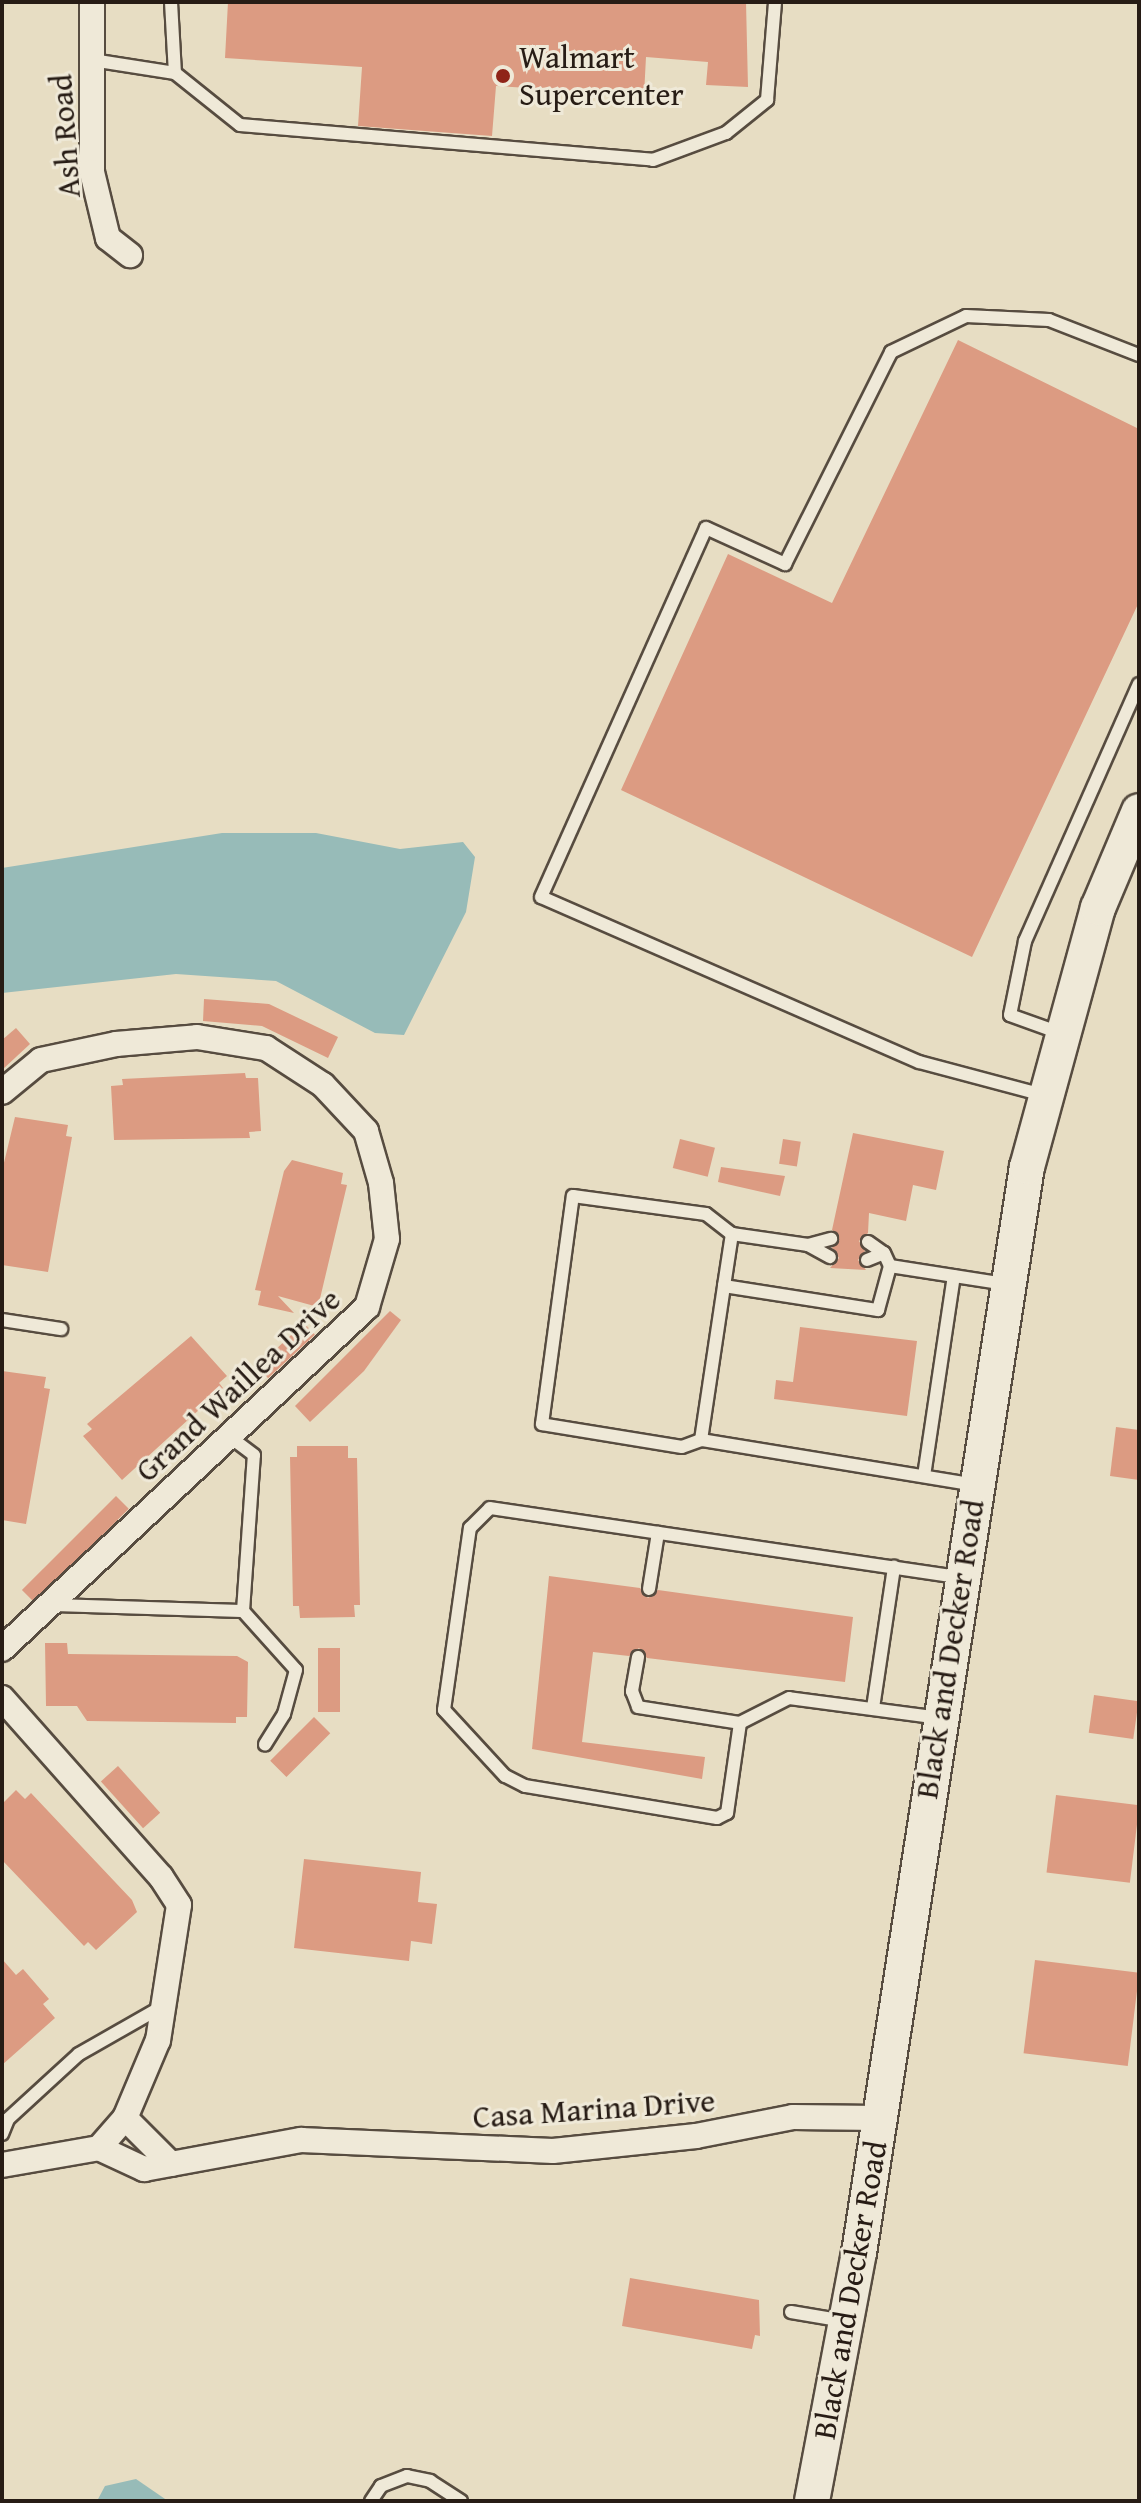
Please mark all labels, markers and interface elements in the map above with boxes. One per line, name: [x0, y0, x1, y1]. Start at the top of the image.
place label: Walmart Supercenter: [519, 39, 684, 114]
marker: Walmart Supercenter: [494, 67, 512, 85]
street label: Ash Road: [42, 73, 88, 199]
street label: Grand Waillea Drive: [128, 1280, 348, 1490]
street label: Black and Decker Road: [907, 1497, 993, 1801]
street label: Casa Marina Drive: [472, 2081, 716, 2137]
street label: Black and Decker Road: [805, 2138, 895, 2442]

